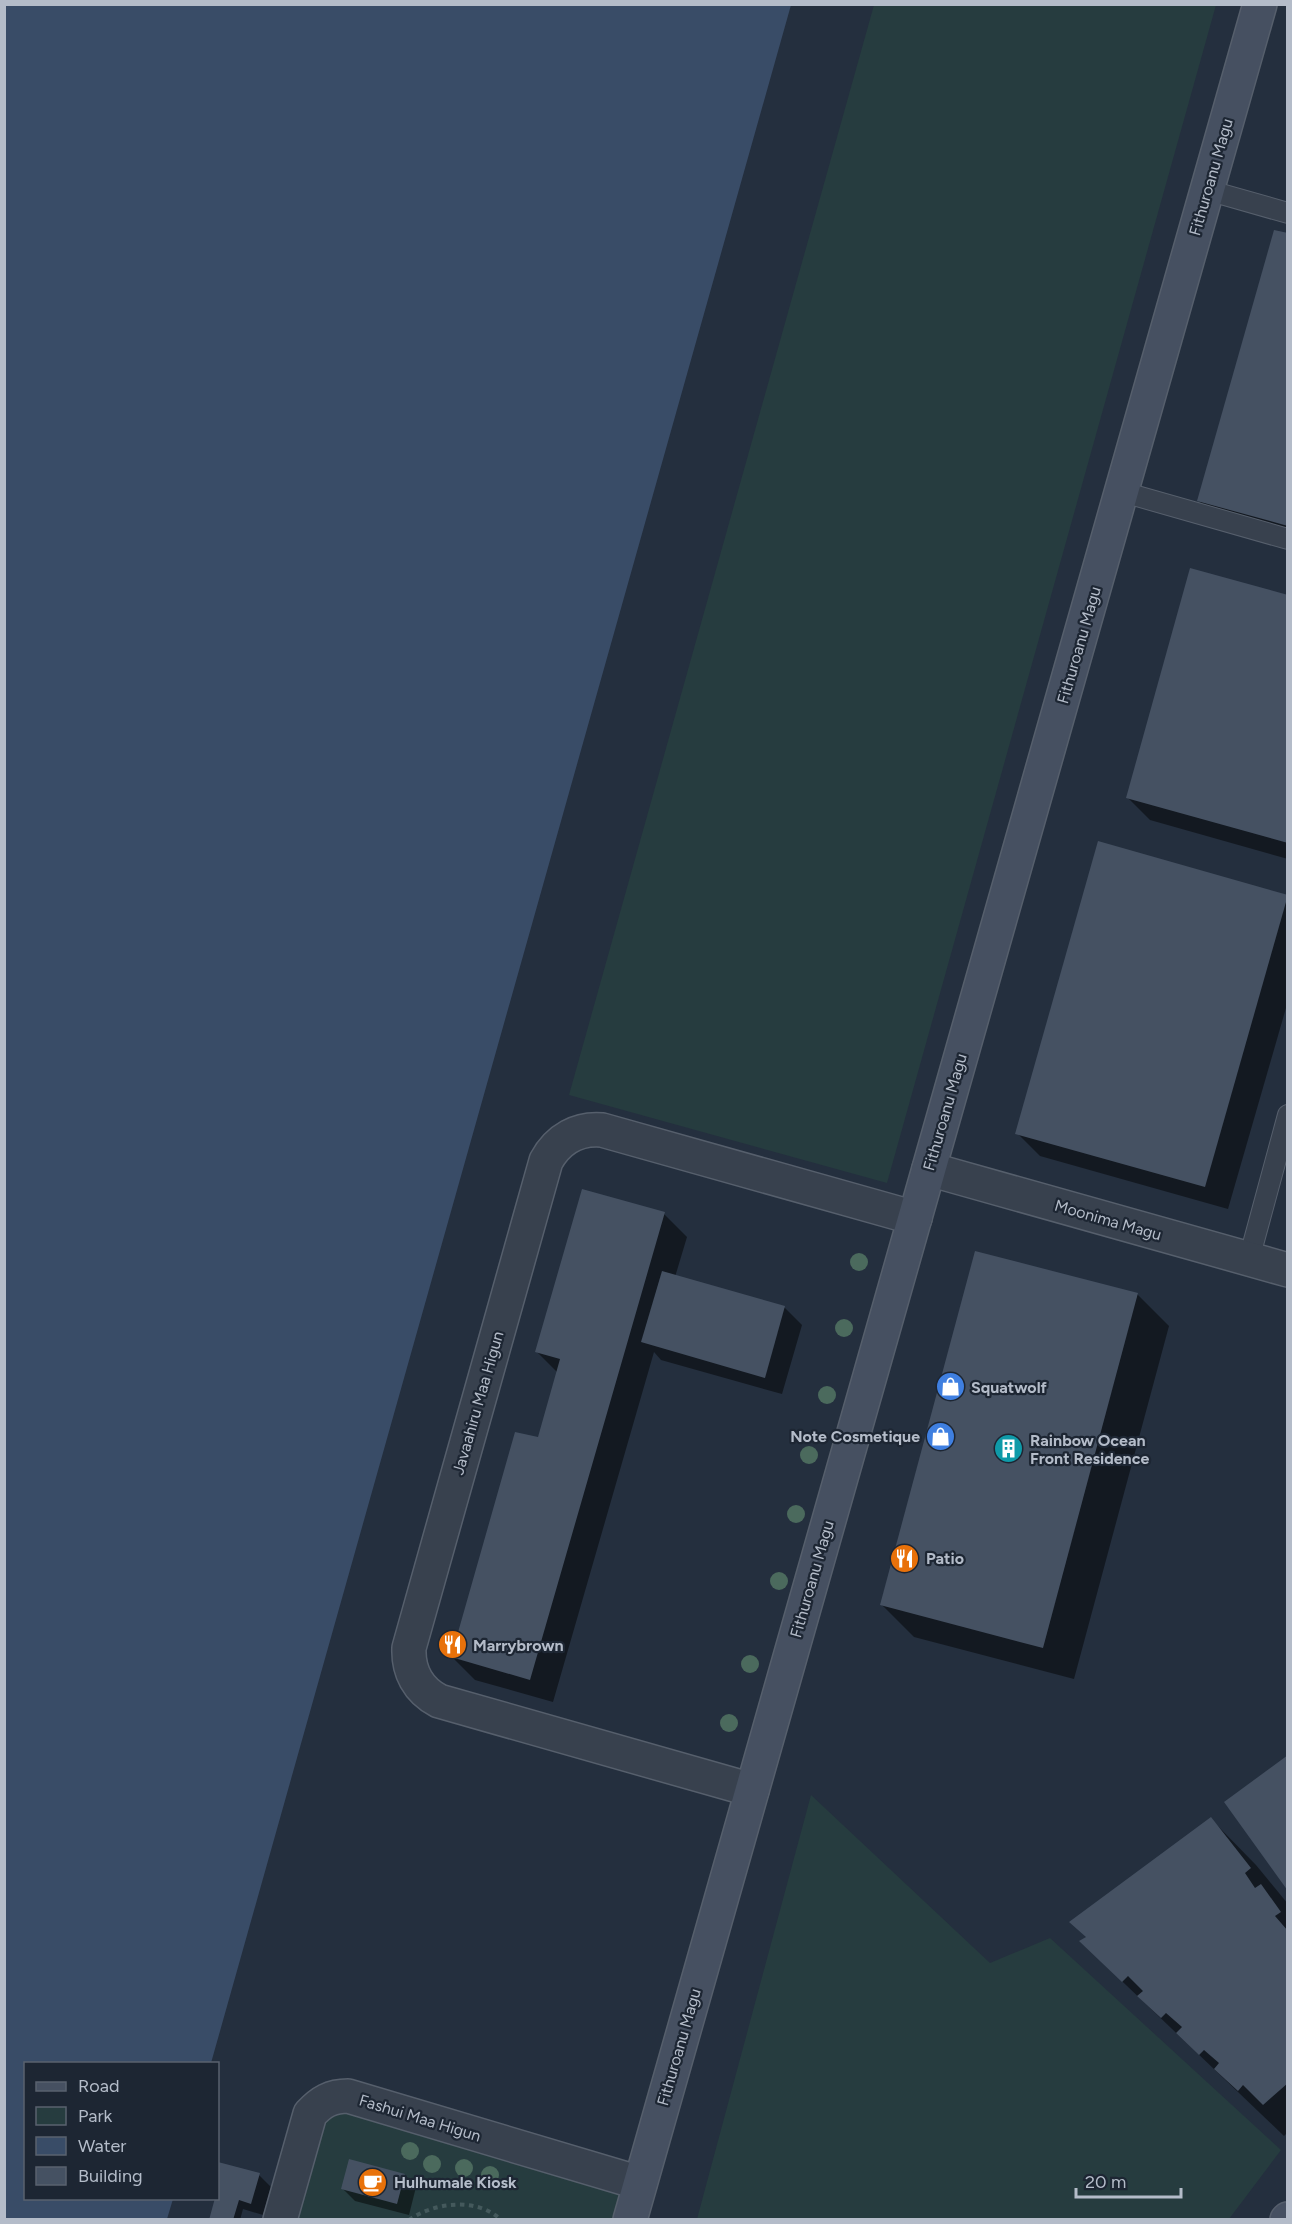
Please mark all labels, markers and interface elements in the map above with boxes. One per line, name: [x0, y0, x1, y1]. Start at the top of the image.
street label: Fithuroanu Magu: [1185, 116, 1237, 238]
street label: Fithuroanu Magu: [1053, 584, 1105, 706]
street label: Fithuroanu Magu: [919, 1051, 971, 1173]
street label: Moonima Magu: [1052, 1196, 1164, 1244]
street label: Javaahiru Maa Higun: [448, 1329, 508, 1477]
shop icon: Squatwolf: [934, 1371, 966, 1403]
place label: Squatwolf: [971, 1378, 1048, 1397]
shop icon: Note Cosmetique: [925, 1420, 957, 1452]
place label: Note Cosmetique: [790, 1427, 920, 1446]
place label: Rainbow Ocean Front Residence: [1030, 1431, 1149, 1468]
building icon: Rainbow Ocean Front Residence: [993, 1433, 1025, 1465]
street label: Fithuroanu Magu: [786, 1518, 838, 1640]
restaurant icon: Patio: [889, 1542, 921, 1574]
place label: Patio: [926, 1549, 964, 1568]
restaurant icon: Marrybrown: [436, 1629, 468, 1661]
place label: Marrybrown: [473, 1636, 564, 1655]
street label: Fithuroanu Magu: [653, 1986, 705, 2108]
legend: [24, 2062, 219, 2200]
text: Road: [78, 2075, 119, 2097]
street label: Fashui Maa Higun: [357, 2090, 483, 2146]
text: Park: [78, 2105, 113, 2127]
text: Water: [78, 2135, 126, 2157]
scale bar: [1076, 2161, 1181, 2199]
text: Building: [78, 2165, 143, 2187]
cafe icon: Hulhumale Kiosk: [357, 2166, 389, 2198]
text: 20 m: [1085, 2171, 1126, 2193]
place label: Hulhumale Kiosk: [394, 2173, 517, 2192]

